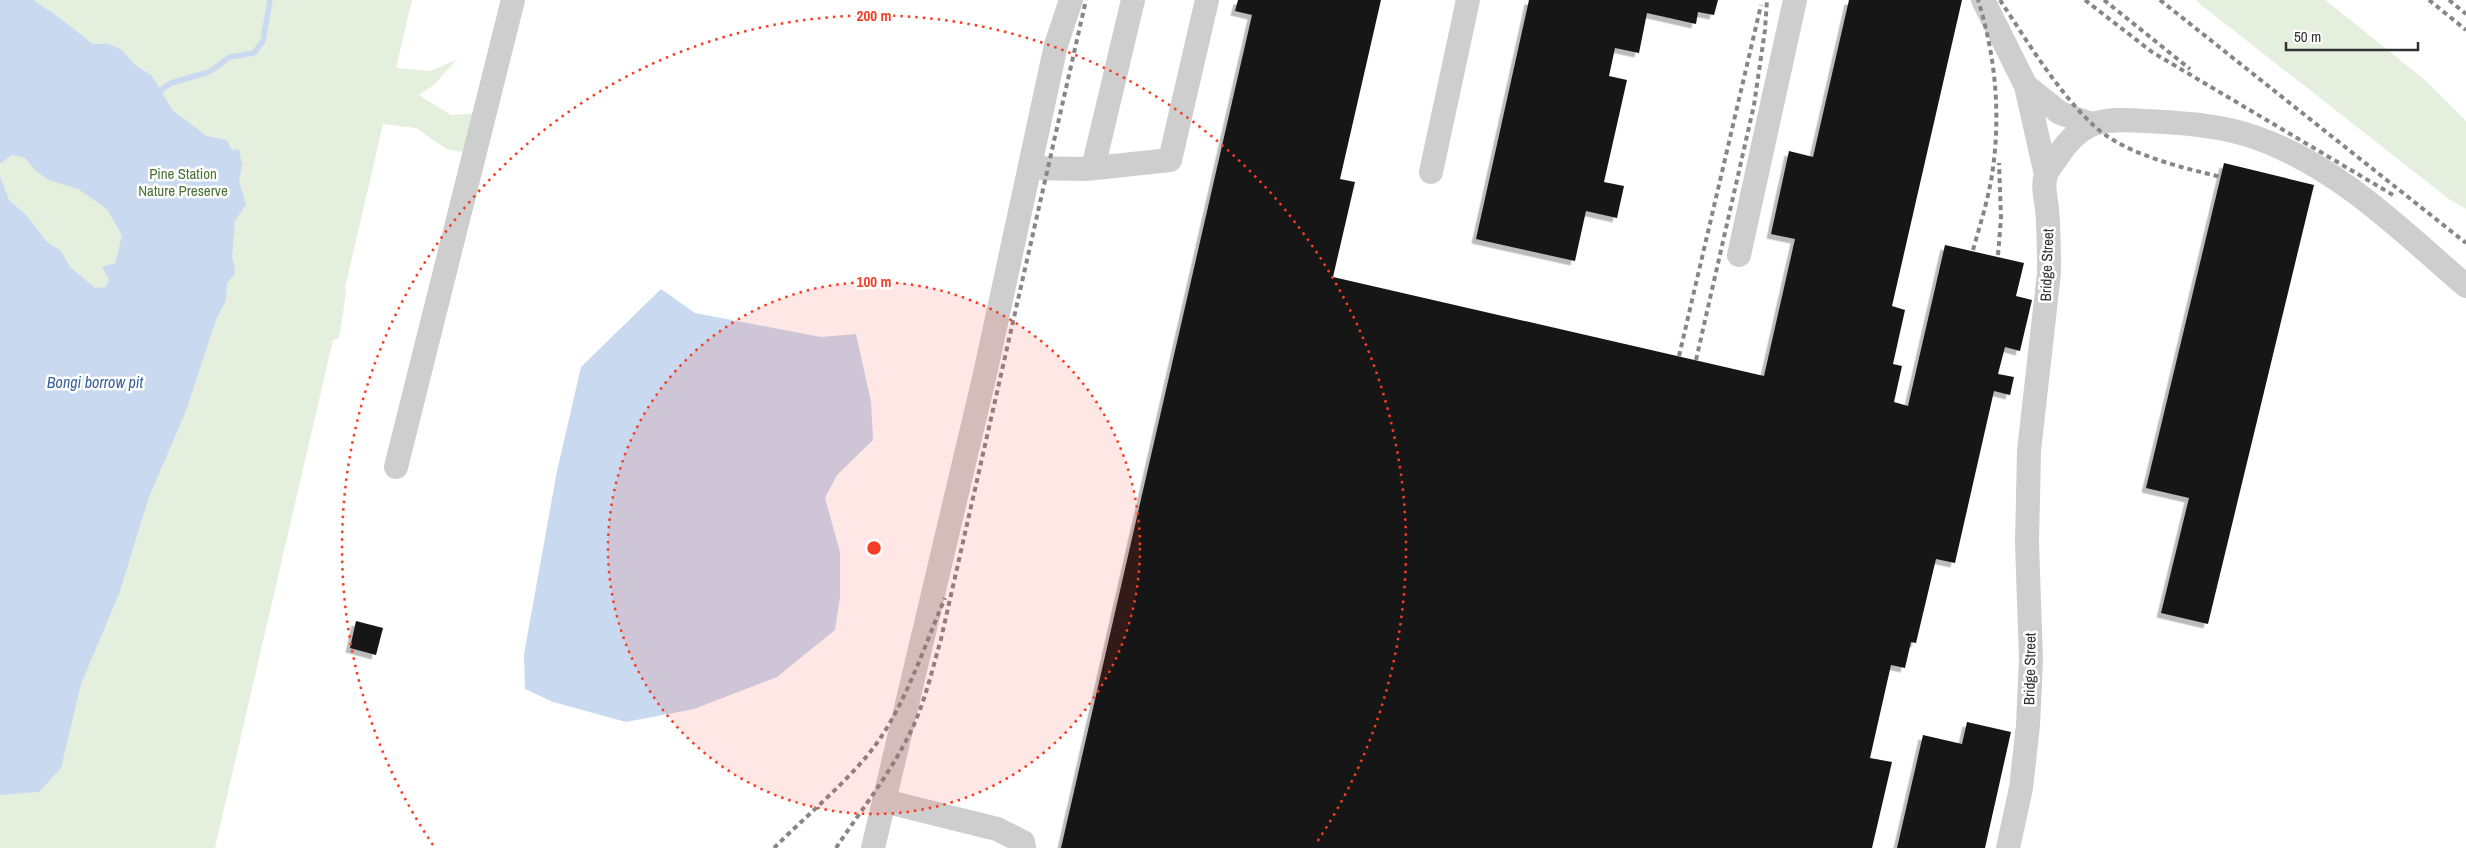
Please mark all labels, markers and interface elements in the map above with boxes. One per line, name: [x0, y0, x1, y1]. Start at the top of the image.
text: 200 m: [857, 5, 891, 26]
scale bar: [2286, 20, 2418, 52]
text: 50 m: [2294, 26, 2321, 47]
park label: Pine Station Nature Preserve: [138, 163, 228, 201]
street label: Bridge Street: [2035, 228, 2058, 302]
text: 100 m: [857, 271, 891, 292]
water label: Bongi borrow pit: [47, 371, 143, 393]
centre of rings: [865, 539, 883, 557]
street label: Bridge Street: [2018, 632, 2041, 705]

